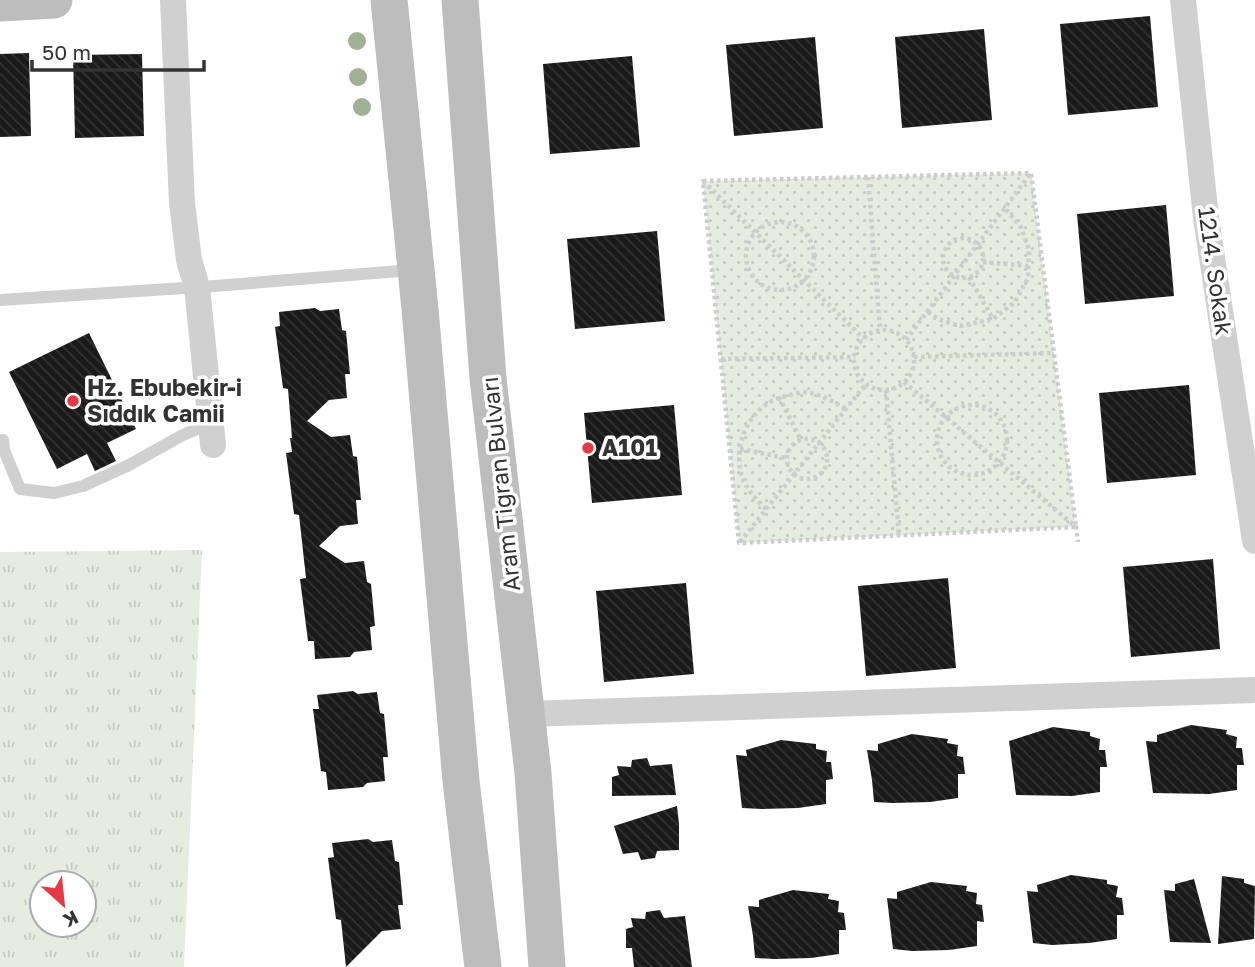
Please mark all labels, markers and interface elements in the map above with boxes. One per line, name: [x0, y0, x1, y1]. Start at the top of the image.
scale bar: [32, 28, 203, 72]
text: 50 m: [42, 39, 91, 65]
street label: 1214. Sokak: [1193, 205, 1239, 337]
place label: Hz. Ebubekir-i Sıddık Camii: [87, 373, 242, 427]
street label: Aram Tigran Bulvarı: [475, 375, 525, 593]
marker: Hz. Ebubekir-i Sıddık Camii: [65, 393, 81, 409]
place label: A101: [602, 433, 657, 461]
marker: A101: [580, 440, 596, 456]
north arrow: [28, 869, 98, 939]
text: K: [59, 906, 82, 933]

